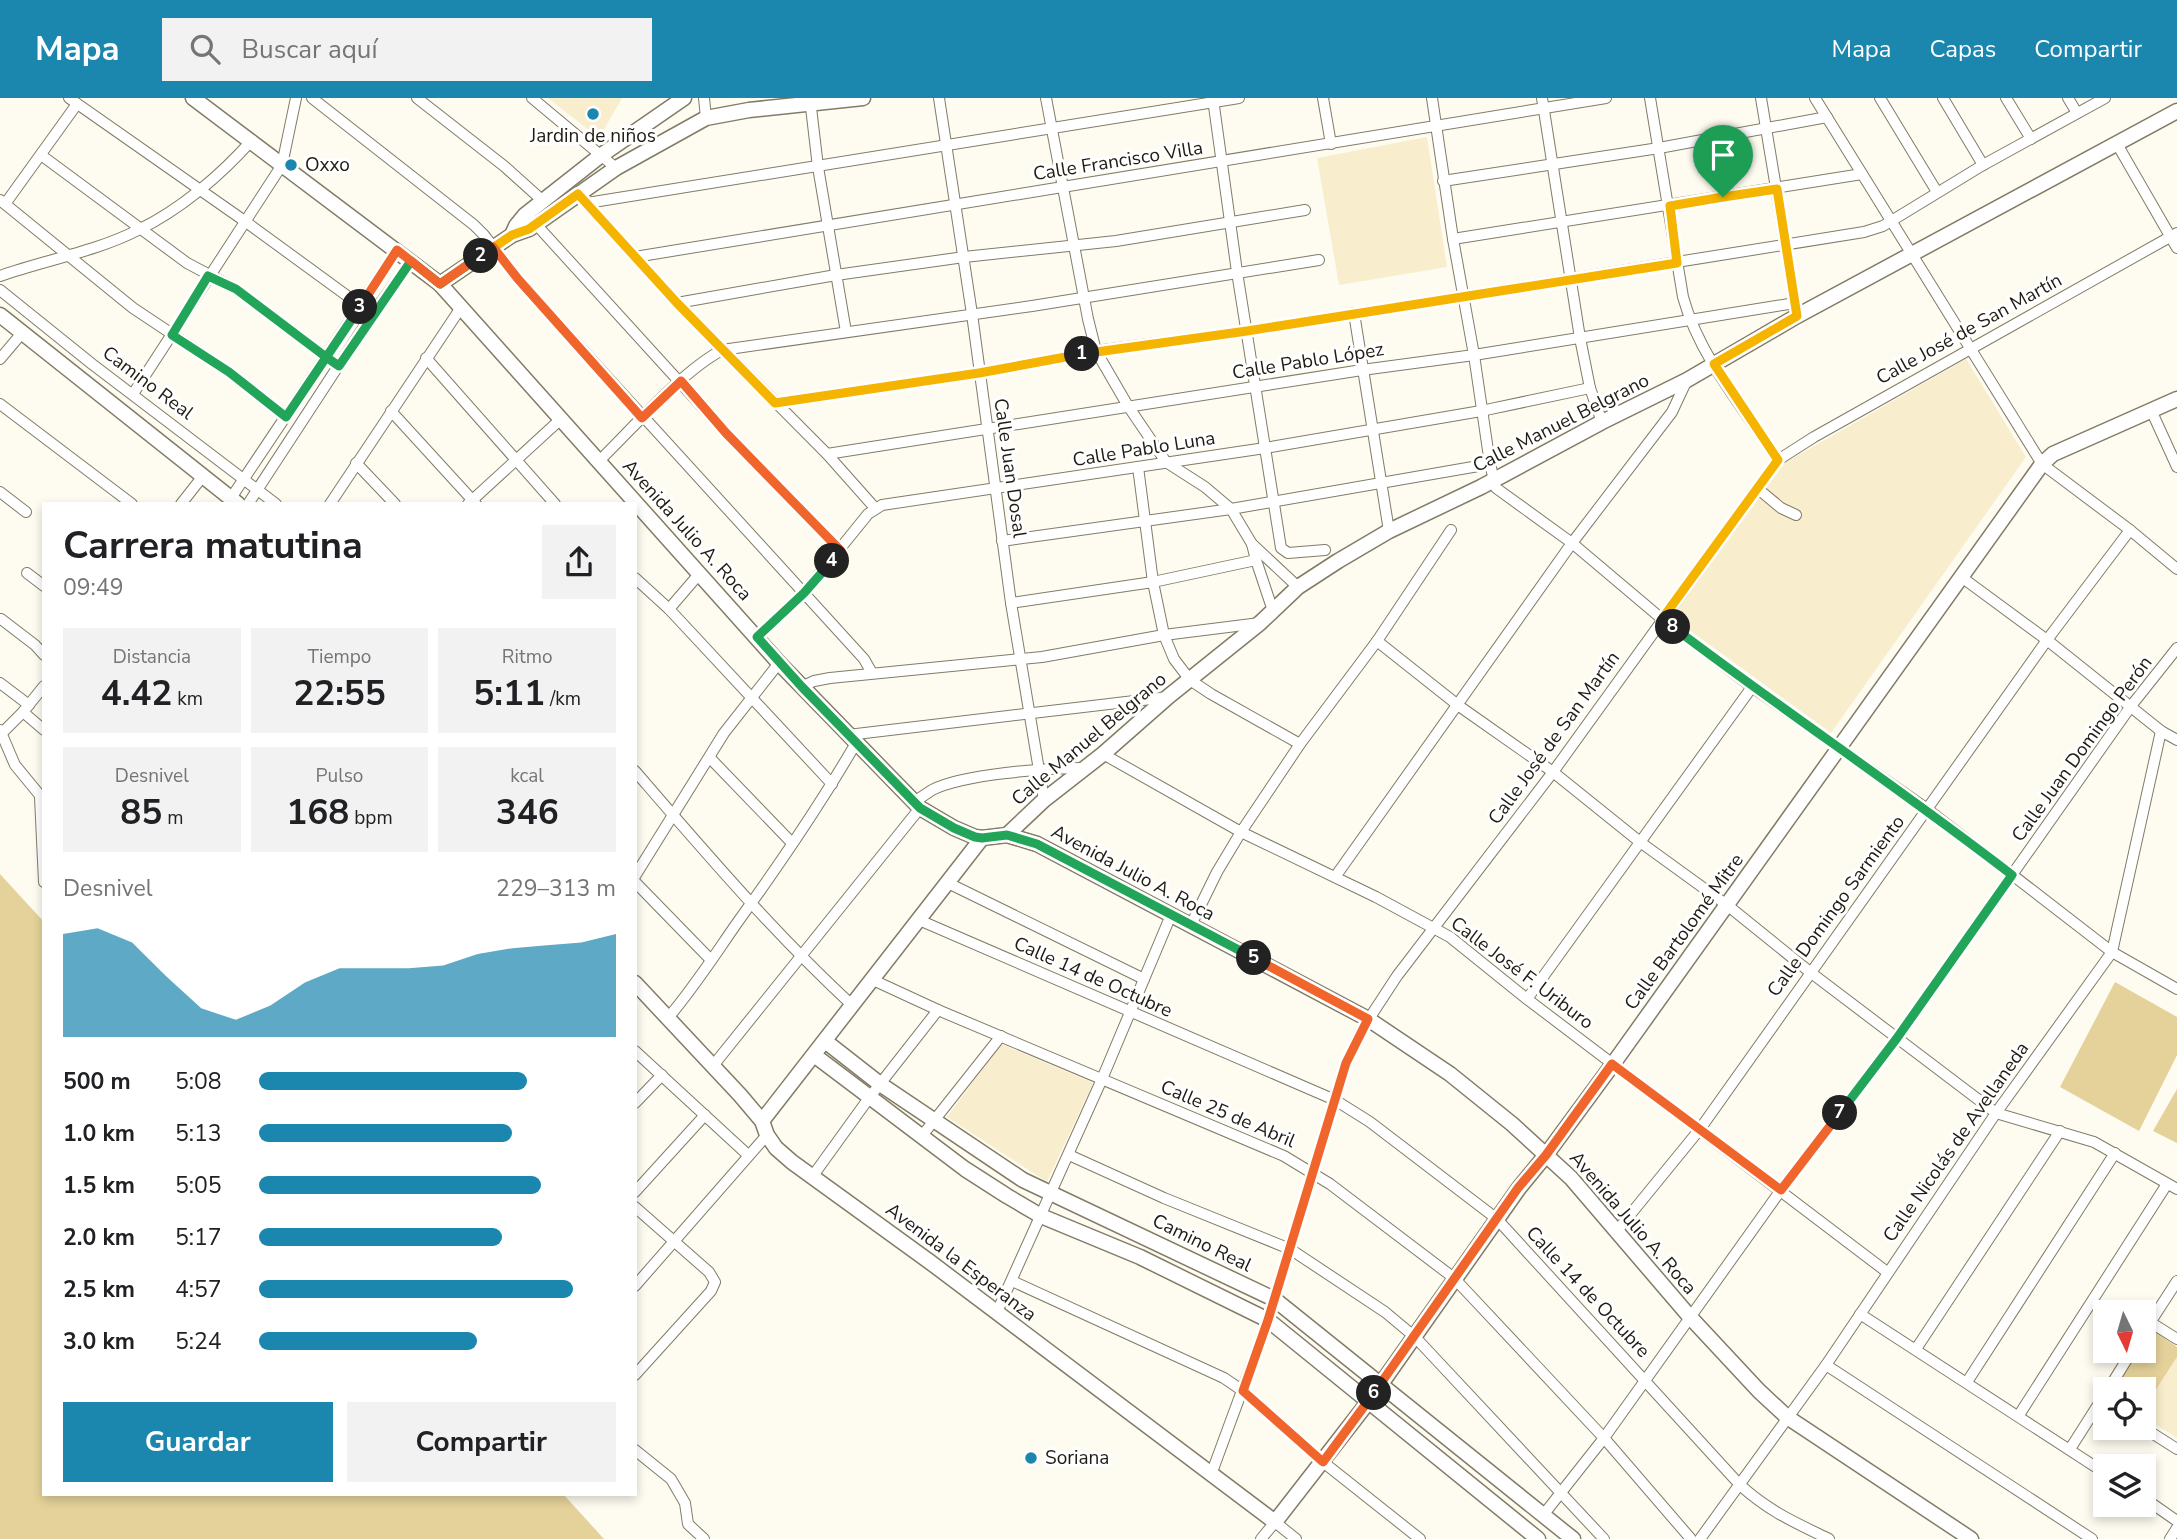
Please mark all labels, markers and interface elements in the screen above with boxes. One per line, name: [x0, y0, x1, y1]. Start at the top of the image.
search box: [162, 18, 652, 81]
text: Mapa: [35, 27, 120, 72]
icon: search: [186, 30, 224, 68]
text: Buscar aquí: [242, 32, 377, 67]
text: Mapa: [1832, 33, 1892, 65]
text: Capas: [1930, 33, 1996, 65]
text: Compartir: [2034, 33, 2142, 65]
marker: Jardin de niños: [585, 106, 601, 122]
place label: Jardin de niños: [529, 123, 656, 149]
pin: [1693, 125, 1753, 197]
street label: Calle Francisco Villa: [1031, 135, 1205, 187]
icon: arrive: [1704, 136, 1742, 174]
place label: Oxxo: [305, 152, 350, 178]
marker: Oxxo: [283, 157, 299, 173]
pin: 2: [463, 238, 498, 274]
text: 2: [475, 242, 486, 268]
street label: Calle José de San Martín: [1872, 267, 2066, 391]
pin: 3: [342, 290, 378, 325]
text: 3: [354, 293, 365, 319]
pin: 1: [1064, 336, 1100, 372]
street label: Calle Pablo López: [1230, 336, 1386, 386]
street label: Camino Real: [97, 340, 199, 426]
text: 1: [1076, 340, 1087, 366]
street label: Calle Manuel Belgrano: [1468, 367, 1654, 479]
street label: Calle Juan Dosal: [987, 397, 1033, 540]
street label: Calle Pablo Luna: [1071, 425, 1217, 473]
street label: Avenida Julio A. Roca: [616, 454, 758, 606]
text: Carrera matutina: [63, 520, 363, 571]
button: share: [542, 525, 616, 599]
pin: 4: [814, 544, 850, 578]
text: 4: [826, 547, 837, 573]
text: 09:49: [63, 572, 123, 603]
pin: 8: [1656, 610, 1690, 644]
text: 8: [1667, 613, 1678, 639]
text: Distancia: [113, 644, 191, 670]
text: Tiempo: [308, 644, 371, 670]
text: Ritmo: [502, 644, 552, 670]
street label: Calle José de San Martín: [1482, 646, 1626, 830]
street label: Calle Juan Domingo Perón: [2006, 651, 2158, 847]
street label: Calle Manuel Belgrano: [1006, 666, 1172, 812]
text: 4.42: [101, 670, 172, 717]
text: 22:55: [293, 670, 386, 717]
text: 5:11: [473, 670, 545, 717]
text: km: [172, 686, 203, 712]
text: /km: [545, 686, 581, 712]
text: Desnivel: [115, 763, 189, 789]
text: Pulso: [316, 763, 363, 789]
text: kcal: [510, 763, 544, 789]
text: 85: [120, 789, 162, 836]
text: 168: [286, 789, 349, 836]
text: 346: [496, 789, 559, 836]
text: m: [162, 805, 183, 831]
text: bpm: [349, 805, 393, 831]
street label: Calle Domingo Sarmiento: [1761, 810, 1911, 1002]
street label: Avenida Julio A. Roca: [1047, 819, 1219, 927]
street label: Calle Bartolomé Mitre: [1618, 849, 1750, 1015]
text: Desnivel: [63, 873, 153, 904]
text: 229–313 m: [496, 873, 616, 904]
street label: Calle José F. Uriburo: [1445, 911, 1599, 1035]
street label: Calle 14 de Octubre: [1010, 930, 1176, 1024]
pin: 5: [1236, 940, 1272, 976]
text: 5: [1248, 944, 1259, 970]
street label: Calle Nicolás de Avellaneda: [1877, 1037, 2035, 1247]
text: 500 m: [63, 1066, 131, 1097]
text: 5:08: [175, 1066, 222, 1097]
street label: Calle 25 de Abril: [1157, 1074, 1300, 1154]
pin: 7: [1822, 1096, 1857, 1130]
text: 7: [1834, 1099, 1845, 1125]
text: 1.0 km: [63, 1118, 135, 1149]
text: 5:13: [175, 1118, 222, 1149]
street label: Avenida Julio A. Roca: [1564, 1146, 1702, 1300]
text: 1.5 km: [63, 1170, 135, 1201]
text: 5:05: [175, 1170, 222, 1201]
street label: Avenida la Esperanza: [880, 1197, 1042, 1327]
street label: Camino Real: [1148, 1208, 1256, 1278]
street label: Calle 14 de Octubre: [1520, 1221, 1656, 1363]
text: 2.0 km: [63, 1222, 135, 1253]
text: 5:17: [175, 1222, 222, 1253]
text: 2.5 km: [63, 1274, 135, 1305]
text: 4:57: [175, 1274, 222, 1305]
north arrow: [2093, 1300, 2156, 1363]
map controls: [2093, 1300, 2156, 1517]
text: 3.0 km: [63, 1326, 135, 1357]
text: 5:24: [175, 1326, 222, 1357]
pin: 6: [1356, 1376, 1392, 1410]
button: locate: [2093, 1377, 2156, 1440]
text: 6: [1368, 1379, 1379, 1405]
button: Guardar: [63, 1402, 333, 1482]
button: Compartir: [347, 1402, 616, 1482]
place label: Soriana: [1045, 1445, 1109, 1471]
marker: Soriana: [1023, 1450, 1039, 1466]
button: layers: [2093, 1454, 2156, 1517]

